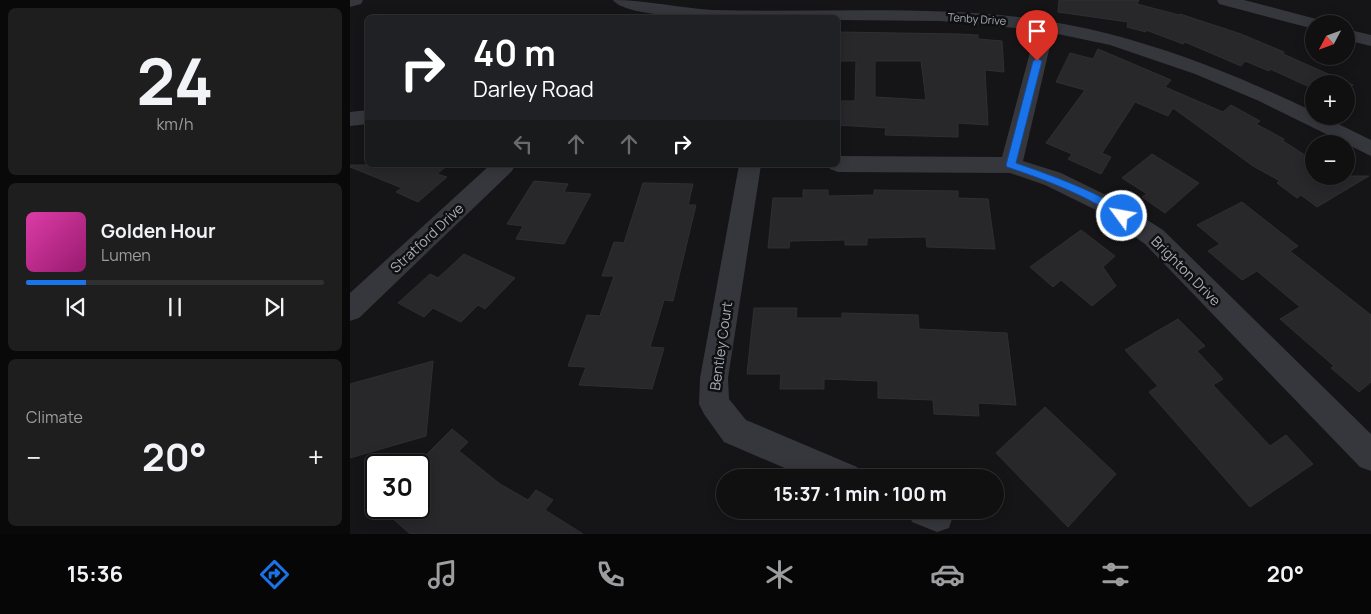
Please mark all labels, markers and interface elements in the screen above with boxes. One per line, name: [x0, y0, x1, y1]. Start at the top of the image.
street label: Tenby Drive: [947, 9, 1007, 28]
pin: [1016, 10, 1058, 61]
north arrow: [1305, 15, 1355, 65]
map controls: [1305, 15, 1355, 185]
icon: arrive: [1023, 17, 1051, 45]
text: 40 m: [473, 29, 556, 77]
icon: right: [390, 35, 455, 100]
text: 24: [137, 36, 213, 125]
text: Darley Road: [473, 74, 594, 104]
button: +: [1305, 75, 1355, 125]
text: km/h: [156, 113, 194, 135]
icon: left: [509, 130, 537, 158]
icon: ahead: [562, 130, 590, 158]
icon: ahead: [615, 130, 643, 158]
icon: right: [668, 130, 696, 158]
button: −: [1305, 135, 1355, 185]
position arrow: [1095, 189, 1147, 241]
street label: Stratford Drive: [386, 199, 468, 277]
text: Golden Hour: [101, 218, 215, 244]
street label: Brighton Drive: [1147, 232, 1225, 310]
text: Lumen: [101, 244, 151, 266]
icon: previous: [62, 293, 90, 321]
icon: pause: [161, 293, 189, 321]
icon: next: [260, 293, 288, 321]
street label: Bentley Court: [705, 300, 736, 391]
text: Climate: [26, 406, 83, 428]
text: 20°: [142, 430, 207, 482]
text: −: [26, 438, 41, 476]
text: +: [308, 438, 324, 476]
speed limit sign: 30: [365, 454, 430, 519]
text: 15:37 · 1 min · 100 m: [773, 481, 947, 507]
icon: directions: [257, 557, 292, 592]
icon: music: [425, 557, 460, 592]
icon: phone: [593, 557, 628, 592]
icon: climate: [762, 557, 797, 592]
icon: car: [930, 557, 965, 592]
icon: filters: [1098, 557, 1133, 592]
text: 15:36: [67, 559, 123, 589]
text: 20°: [1267, 559, 1304, 589]

